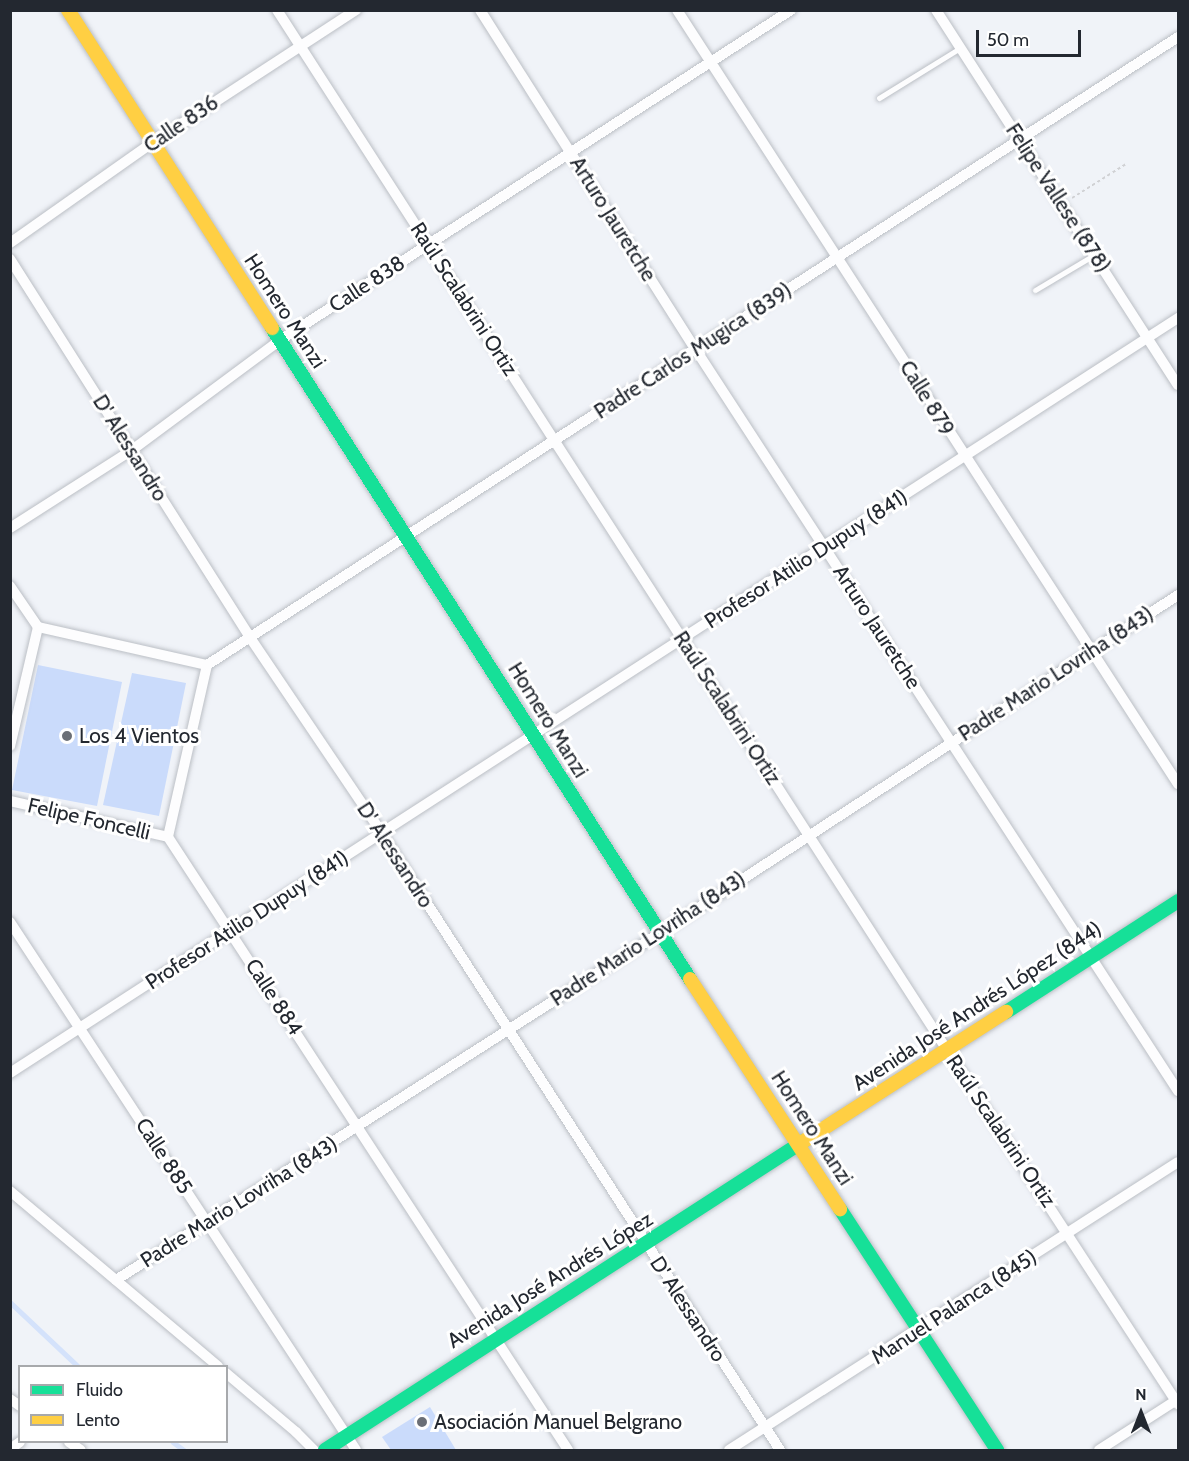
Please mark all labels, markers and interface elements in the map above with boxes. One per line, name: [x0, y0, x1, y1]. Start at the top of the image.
scale bar: [979, 18, 1084, 56]
text: 50 m: [987, 29, 1029, 51]
street label: Calle 836: [139, 90, 223, 158]
street label: Felipe Vallese (878): [1000, 119, 1116, 277]
street label: Arturo Jauretche: [565, 152, 661, 286]
street label: Raúl Scalabrini Ortiz: [405, 218, 523, 380]
street label: Homero Manzi: [239, 249, 331, 373]
street label: Calle 838: [324, 250, 410, 318]
street label: Padre Carlos Mugica (839): [589, 278, 797, 424]
street label: Calle 879: [894, 356, 960, 440]
street label: D' Alessandro: [87, 390, 173, 506]
street label: Profesor Atilio Dupuy (841): [700, 484, 912, 634]
street label: Arturo Jauretche: [828, 560, 926, 694]
street label: Padre Mario Lovriha (843): [954, 601, 1158, 747]
street label: Raúl Scalabrini Ortiz: [668, 627, 786, 789]
street label: Homero Manzi: [503, 658, 593, 782]
place label: Los 4 Vientos: [79, 723, 199, 749]
marker: Los 4 Vientos: [60, 729, 74, 743]
street label: Felipe Foncelli: [25, 793, 153, 845]
street label: D' Alessandro: [352, 797, 438, 913]
street label: Profesor Atilio Dupuy (841): [141, 845, 353, 995]
street label: Padre Mario Lovriha (843): [546, 866, 750, 1012]
street label: Avenida José Andrés López (844): [848, 916, 1106, 1096]
street label: Calle 884: [240, 954, 308, 1040]
street label: Raúl Scalabrini Ortiz: [941, 1050, 1061, 1212]
street label: Homero Manzi: [766, 1066, 858, 1190]
street label: Calle 885: [130, 1113, 198, 1199]
street label: Padre Mario Lovriha (843): [136, 1131, 342, 1273]
street label: Avenida José Andrés López: [443, 1206, 657, 1354]
street label: Manuel Palanca (845): [867, 1244, 1041, 1370]
street label: D' Alessandro: [645, 1251, 731, 1367]
legend: [18, 1365, 228, 1443]
text: Fluido: [76, 1379, 123, 1401]
north arrow: [1111, 1383, 1171, 1443]
text: N: [1135, 1385, 1147, 1404]
text: Lento: [76, 1409, 120, 1431]
place label: Asociación Manuel Belgrano: [434, 1409, 682, 1435]
marker: Asociación Manuel Belgrano: [415, 1415, 429, 1429]

